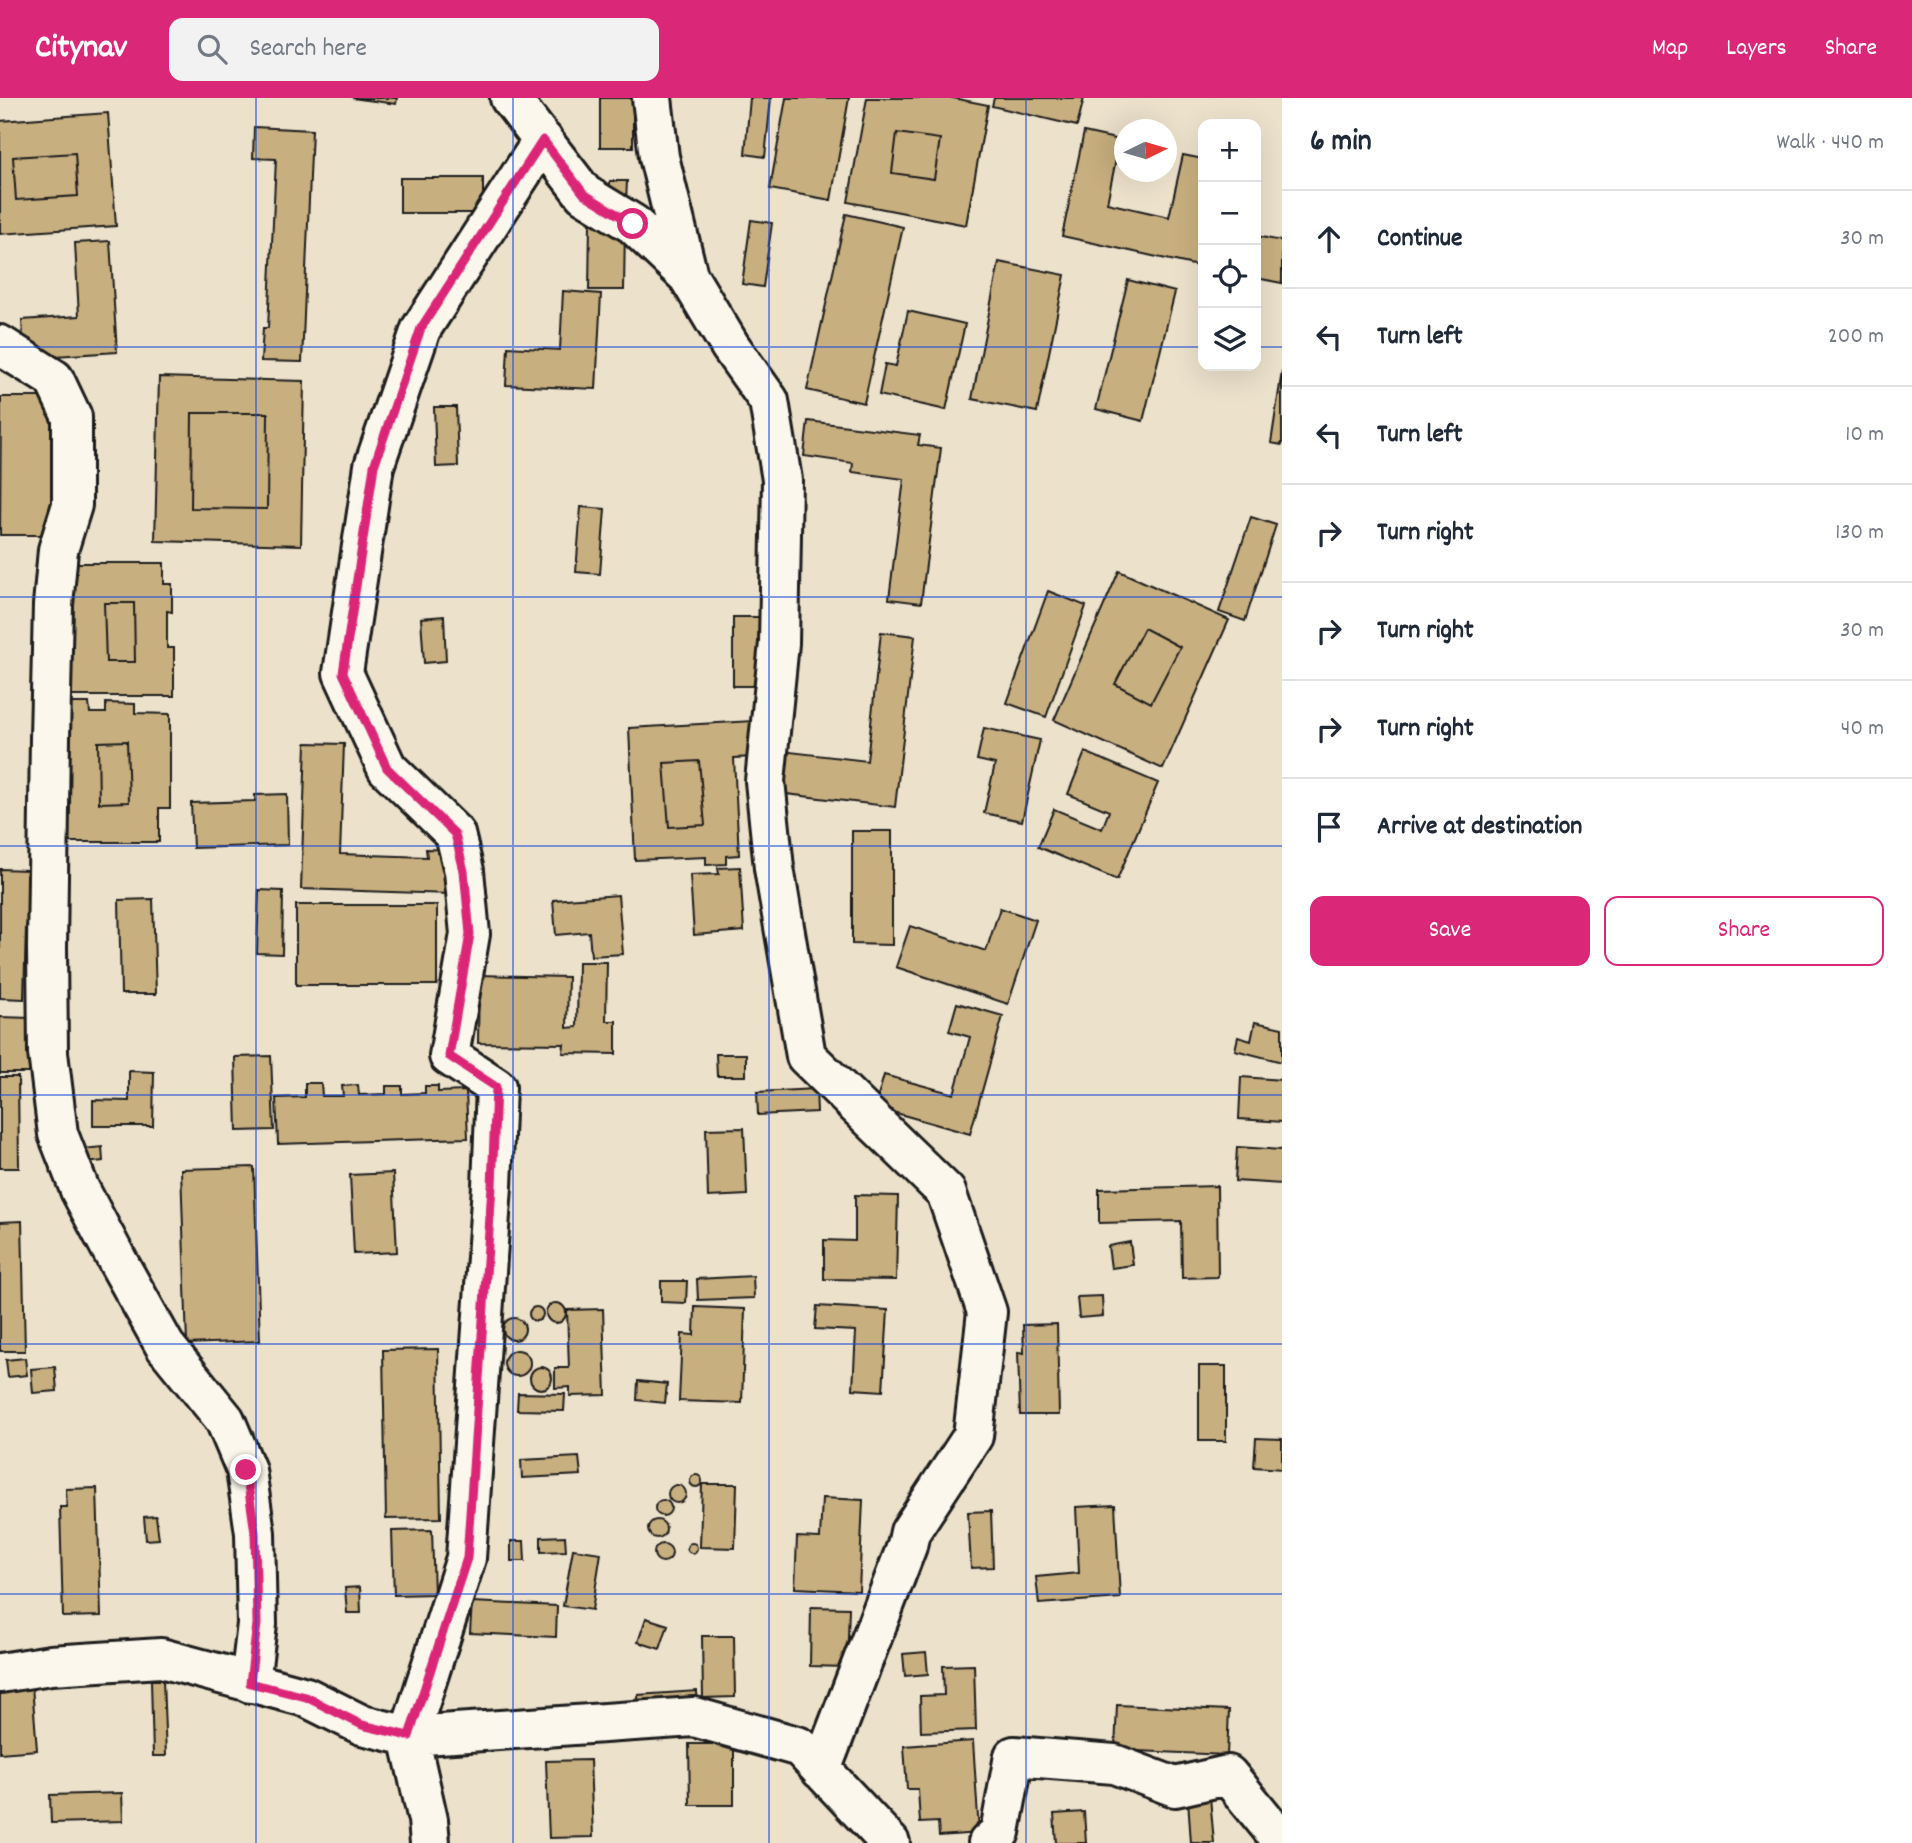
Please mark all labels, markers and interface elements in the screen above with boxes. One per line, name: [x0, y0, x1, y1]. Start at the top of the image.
search box: [169, 18, 659, 81]
text: Citynav: [35, 26, 127, 73]
icon: search: [193, 30, 231, 68]
text: Search here: [249, 31, 367, 68]
text: Map: [1652, 32, 1688, 66]
text: Layers: [1726, 32, 1787, 66]
text: Share: [1825, 32, 1877, 66]
north arrow: [1114, 119, 1177, 182]
map controls: [1198, 119, 1261, 371]
button: +: [1198, 119, 1261, 182]
text: 6 min: [1310, 122, 1372, 165]
text: Walk · 440 m: [1777, 127, 1884, 160]
button: −: [1198, 182, 1261, 245]
route start: [617, 208, 648, 239]
icon: ahead: [1310, 220, 1348, 258]
text: Continue: [1377, 221, 1462, 258]
text: 30 m: [1840, 223, 1884, 256]
button: locate: [1198, 245, 1261, 308]
button: layers: [1198, 308, 1261, 371]
icon: left: [1310, 318, 1348, 356]
text: Turn left: [1377, 319, 1463, 356]
text: 200 m: [1828, 321, 1884, 354]
icon: left: [1310, 416, 1348, 454]
text: Turn left: [1377, 417, 1463, 454]
text: 10 m: [1845, 419, 1884, 452]
icon: right: [1310, 514, 1348, 552]
text: Turn right: [1377, 515, 1474, 552]
text: 130 m: [1835, 517, 1884, 550]
icon: right: [1310, 612, 1348, 650]
text: Turn right: [1377, 613, 1474, 650]
text: 30 m: [1840, 615, 1884, 648]
icon: right: [1310, 710, 1348, 748]
text: Turn right: [1377, 711, 1474, 748]
text: 40 m: [1841, 713, 1884, 746]
icon: arrive: [1310, 808, 1348, 846]
text: Arrive at destination: [1377, 809, 1582, 846]
button: Save: [1310, 896, 1590, 966]
button: Share: [1604, 896, 1884, 966]
route end: [230, 1454, 261, 1485]

